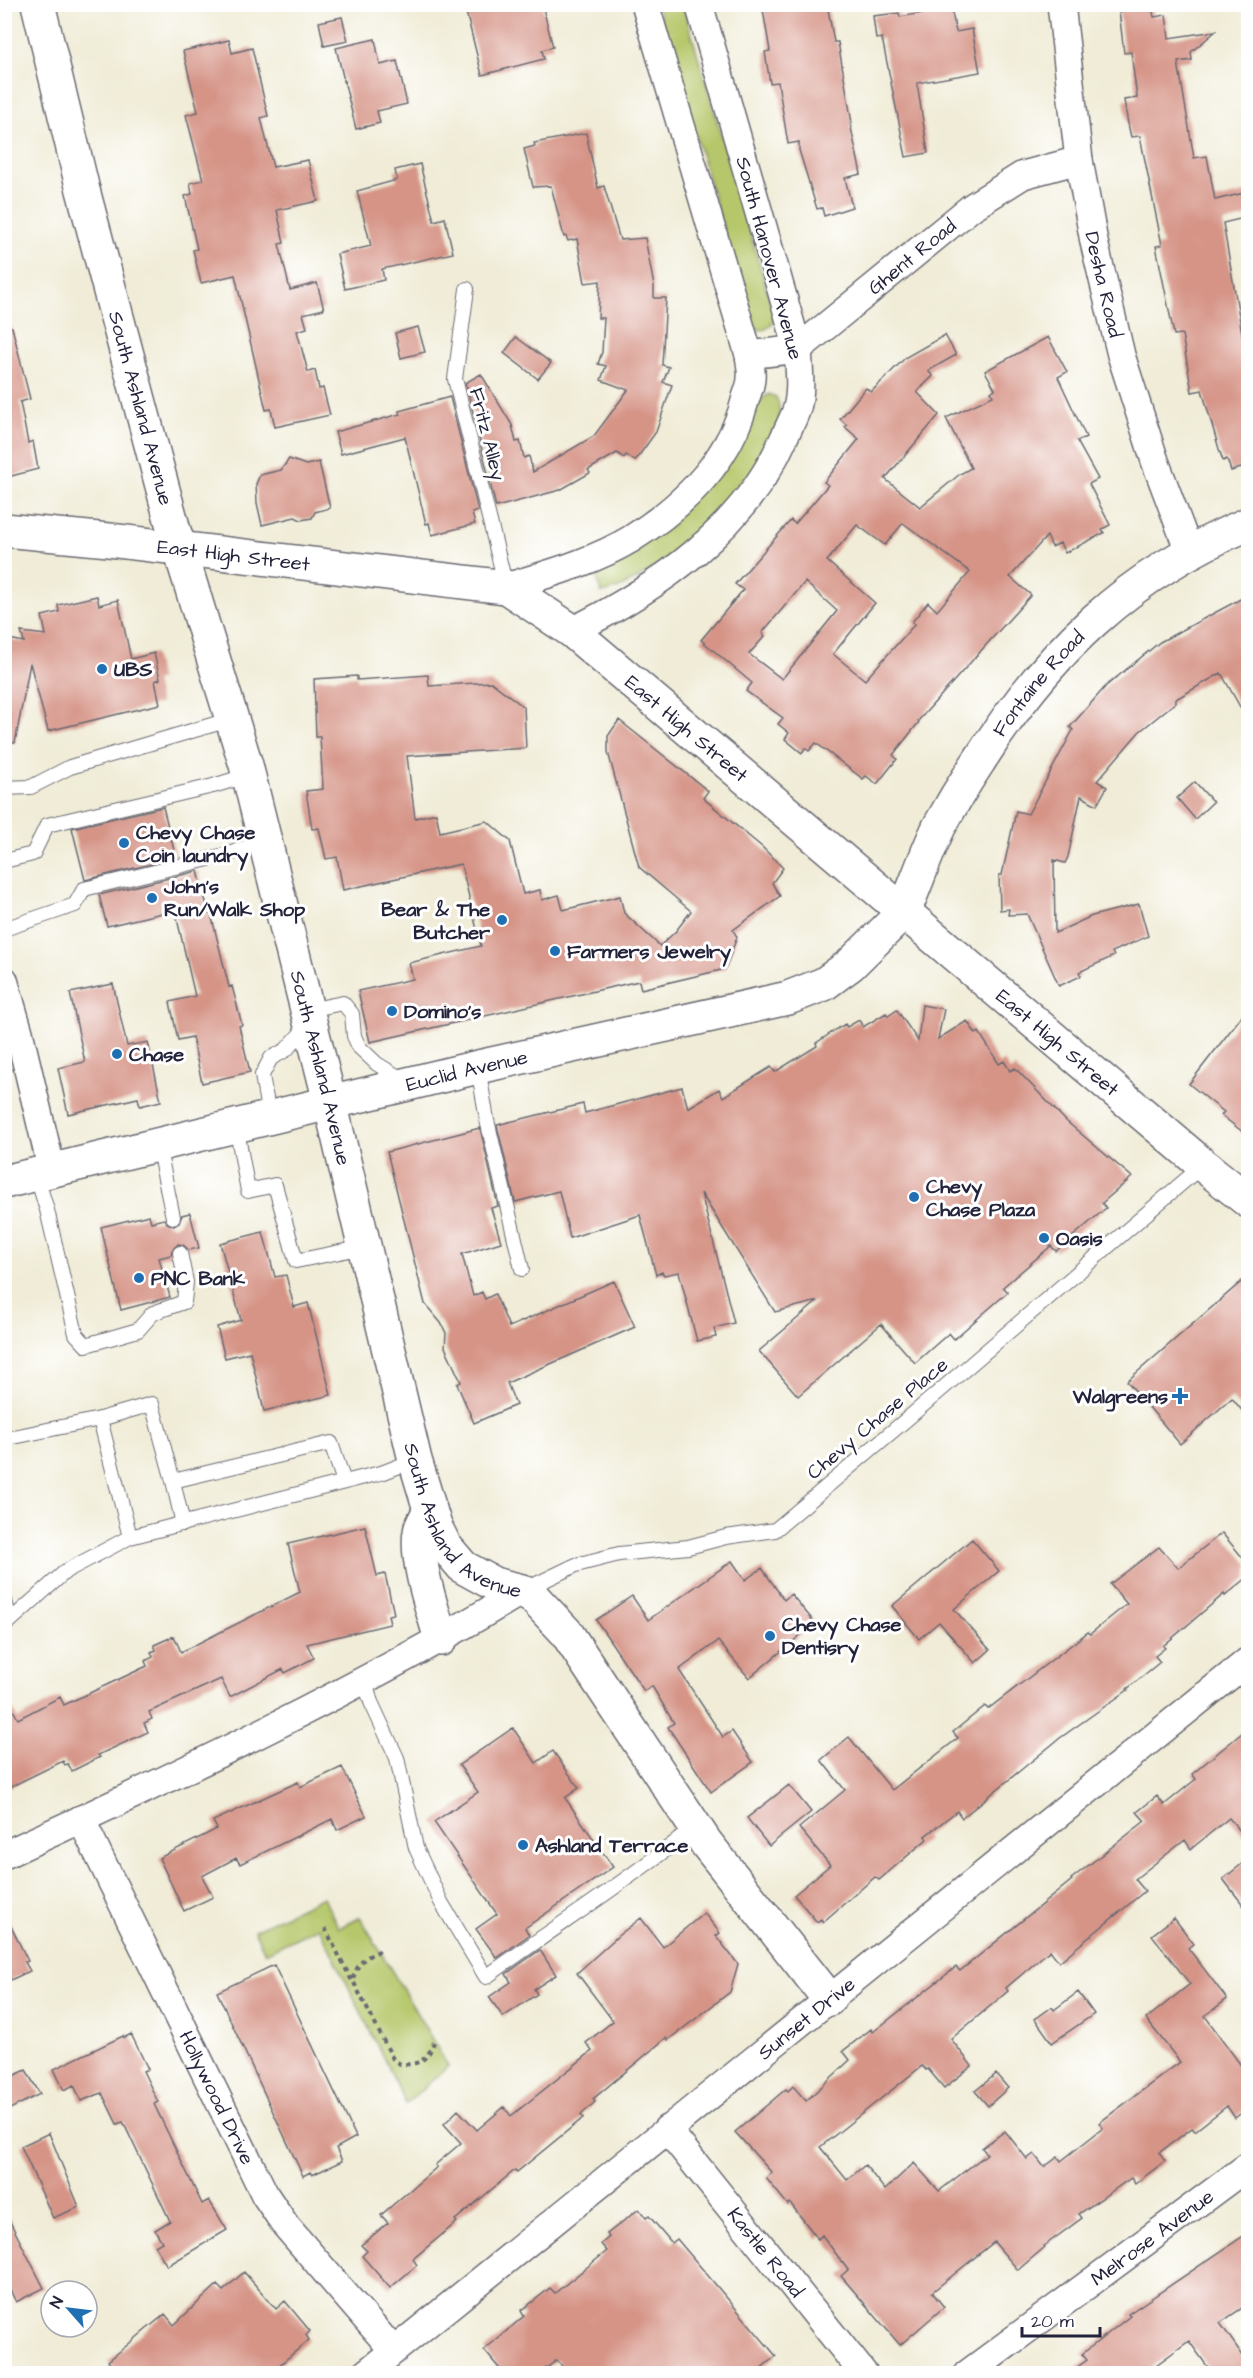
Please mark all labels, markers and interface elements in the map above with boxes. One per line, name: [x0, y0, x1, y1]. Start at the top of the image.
street label: South Hanover Avenue: [728, 154, 810, 363]
street label: Ghent Road: [862, 212, 962, 302]
street label: Desha Road: [1077, 229, 1129, 340]
street label: South Ashland Avenue: [101, 308, 180, 508]
street label: Fritz Alley: [461, 385, 512, 484]
street label: East High Street: [156, 533, 311, 579]
street label: Fontaine Road: [986, 624, 1091, 743]
place label: UBS: [114, 656, 152, 684]
marker: UBS: [95, 662, 109, 676]
street label: East High Street: [619, 669, 754, 789]
place label: Chevy Chase Coin laundry: [136, 819, 256, 871]
marker: Chevy Chase Coin laundry: [117, 836, 131, 850]
place label: John's Run/Walk Shop: [163, 873, 306, 924]
marker: John's Run/Walk Shop: [145, 891, 159, 905]
place label: Bear & The Butcher: [381, 896, 491, 947]
marker: Bear & The Butcher: [495, 913, 509, 927]
place label: Farmers Jewelry: [567, 938, 731, 967]
marker: Farmers Jewelry: [548, 944, 562, 958]
street label: South Ashland Avenue: [283, 968, 358, 1168]
street label: East High Street: [990, 983, 1125, 1103]
place label: Domino's: [404, 998, 481, 1026]
marker: Domino's: [385, 1004, 399, 1018]
place label: Chase: [129, 1041, 184, 1069]
street label: Euclid Avenue: [403, 1043, 531, 1099]
marker: Chase: [110, 1047, 124, 1061]
place label: Chevy Chase Plaza: [926, 1173, 1036, 1224]
marker: Chevy Chase Plaza: [907, 1190, 921, 1204]
place label: Oasis: [1056, 1225, 1103, 1253]
marker: Oasis: [1037, 1231, 1051, 1245]
place label: PNC Bank: [151, 1265, 246, 1293]
marker: PNC Bank: [132, 1271, 146, 1285]
street label: Chevy Chase Place: [801, 1351, 955, 1487]
place label: Walgreens: [1072, 1383, 1168, 1412]
marker: Walgreens: [1173, 1389, 1187, 1403]
street label: South Ashland Avenue: [396, 1440, 525, 1605]
place label: Chevy Chase Dentisry: [782, 1611, 902, 1663]
marker: Chevy Chase Dentisry: [763, 1629, 777, 1643]
place label: Ashland Terrace: [535, 1832, 689, 1860]
marker: Ashland Terrace: [516, 1838, 530, 1852]
street label: Sunset Drive: [752, 1970, 862, 2067]
street label: Hollywood Drive: [172, 2026, 261, 2170]
street label: Melrose Avenue: [1085, 2183, 1220, 2293]
street label: Kastle Road: [720, 2202, 810, 2304]
north arrow: [39, 2279, 99, 2339]
text: N: [45, 2293, 69, 2312]
scale bar: [1022, 2300, 1100, 2338]
text: 20 m: [1031, 2309, 1074, 2334]

